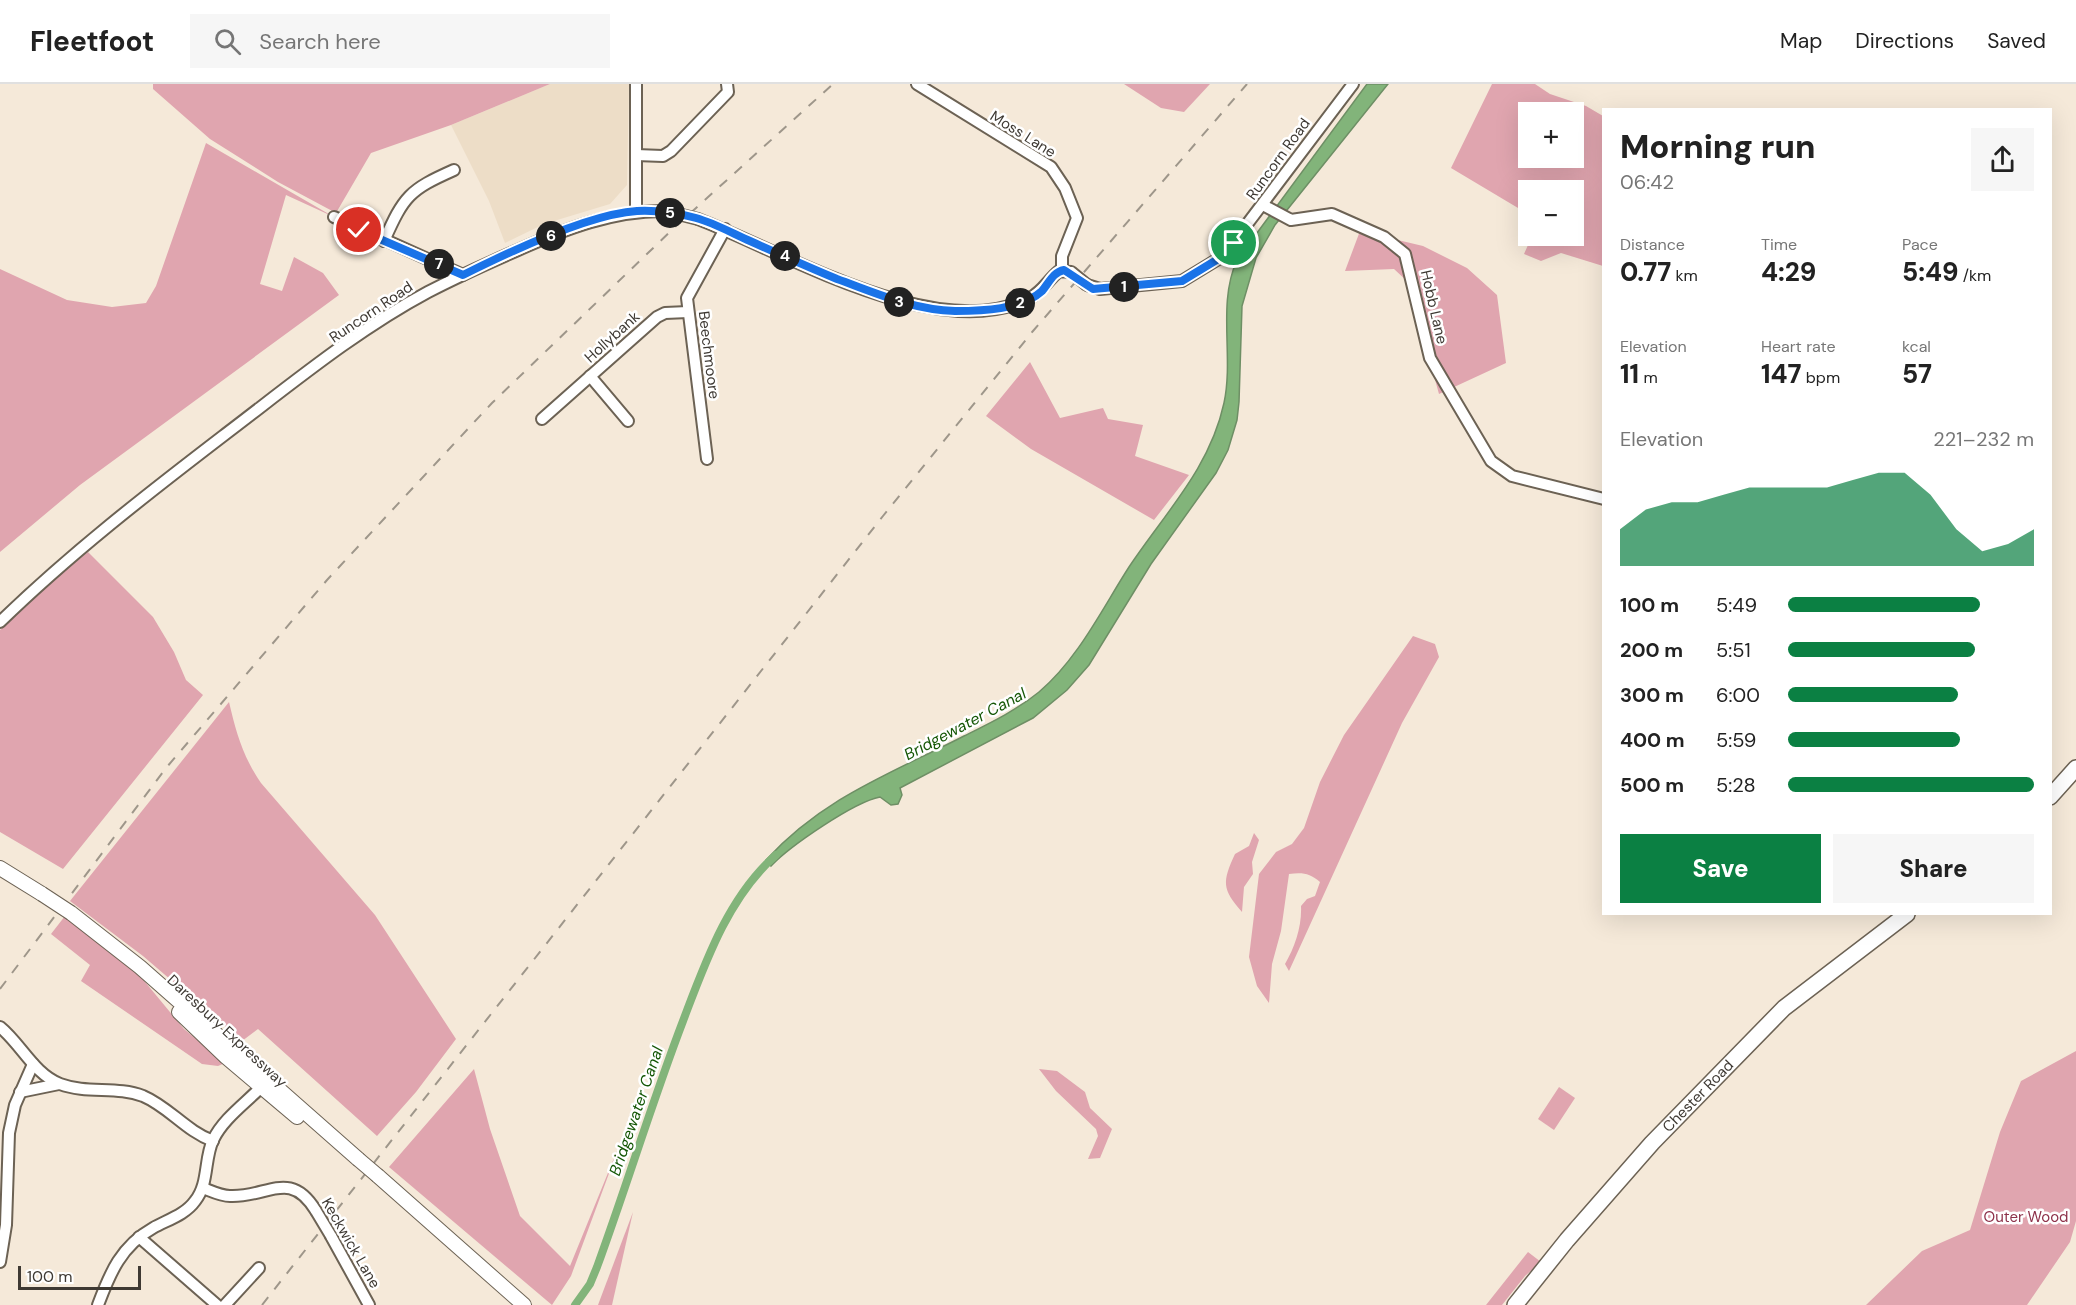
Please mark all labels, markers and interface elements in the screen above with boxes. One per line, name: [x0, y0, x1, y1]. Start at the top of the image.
search box: [190, 14, 610, 68]
text: Fleetfoot: [30, 23, 154, 60]
icon: search: [211, 25, 244, 58]
text: Search here: [259, 27, 381, 56]
text: Map: [1780, 27, 1822, 55]
text: Directions: [1855, 27, 1954, 55]
text: Saved: [1987, 27, 2046, 55]
map controls: [1518, 102, 1584, 246]
button: +: [1518, 102, 1584, 168]
street label: Moss Lane: [986, 106, 1060, 162]
street label: Runcorn Road: [1241, 114, 1315, 204]
text: Morning run: [1620, 125, 1815, 168]
button: share: [1971, 128, 2034, 191]
text: 06:42: [1620, 169, 1674, 195]
button: −: [1518, 180, 1584, 246]
pin: 5: [655, 198, 685, 228]
text: 5: [665, 202, 675, 223]
pin: [333, 204, 384, 255]
icon: check: [342, 213, 375, 246]
pin: [1208, 217, 1259, 268]
pin: 6: [536, 221, 566, 251]
text: 6: [546, 225, 556, 246]
icon: arrive: [1217, 226, 1250, 259]
text: Distance: [1620, 234, 1685, 255]
text: Time: [1761, 234, 1797, 255]
text: Pace: [1902, 234, 1938, 255]
pin: 4: [770, 241, 800, 271]
text: 4: [780, 245, 790, 266]
pin: 7: [424, 249, 454, 279]
text: 7: [435, 253, 443, 274]
text: 0.77: [1620, 255, 1671, 289]
text: 4:29: [1761, 255, 1816, 289]
text: 5:49: [1902, 255, 1959, 289]
text: km: [1671, 265, 1698, 286]
text: /km: [1959, 265, 1991, 286]
street label: Hobb Lane: [1416, 268, 1452, 346]
pin: 1: [1109, 272, 1139, 302]
text: 1: [1121, 276, 1127, 297]
street label: Runcorn Road: [325, 277, 417, 347]
pin: 3: [884, 287, 914, 317]
pin: 2: [1005, 288, 1035, 318]
text: 3: [894, 291, 904, 312]
text: 2: [1015, 292, 1025, 313]
street label: Hollybank: [580, 307, 644, 367]
street label: Beechmoore: [694, 310, 724, 400]
text: Elevation: [1620, 336, 1687, 357]
text: Heart rate: [1761, 336, 1836, 357]
text: kcal: [1902, 336, 1931, 357]
text: 11: [1620, 357, 1639, 391]
text: 147: [1761, 357, 1802, 391]
text: 57: [1902, 357, 1932, 391]
text: m: [1639, 367, 1658, 388]
text: bpm: [1802, 367, 1840, 388]
text: Elevation: [1620, 426, 1703, 452]
text: 221–232 m: [1933, 426, 2034, 452]
text: 100 m: [1620, 592, 1679, 618]
text: 5:49: [1716, 592, 1757, 618]
text: 200 m: [1620, 637, 1683, 663]
text: 5:51: [1716, 637, 1751, 663]
text: 300 m: [1620, 682, 1684, 708]
text: 6:00: [1716, 682, 1760, 708]
water label: Bridgewater Canal: [900, 683, 1030, 765]
text: 400 m: [1620, 727, 1685, 753]
text: 5:59: [1716, 727, 1756, 753]
text: 500 m: [1620, 772, 1684, 798]
text: 5:28: [1716, 772, 1756, 798]
button: Save: [1620, 834, 1821, 903]
button: Share: [1833, 834, 2034, 903]
street label: Daresbury Expressway: [163, 970, 292, 1092]
water label: Bridgewater Canal: [604, 1043, 668, 1178]
street label: Chester Road: [1658, 1055, 1738, 1137]
street label: Keckwick Lane: [317, 1194, 385, 1292]
park label: Outer Wood: [1984, 1207, 2068, 1227]
scale bar: [18, 1263, 141, 1290]
text: 100 m: [27, 1266, 72, 1287]

